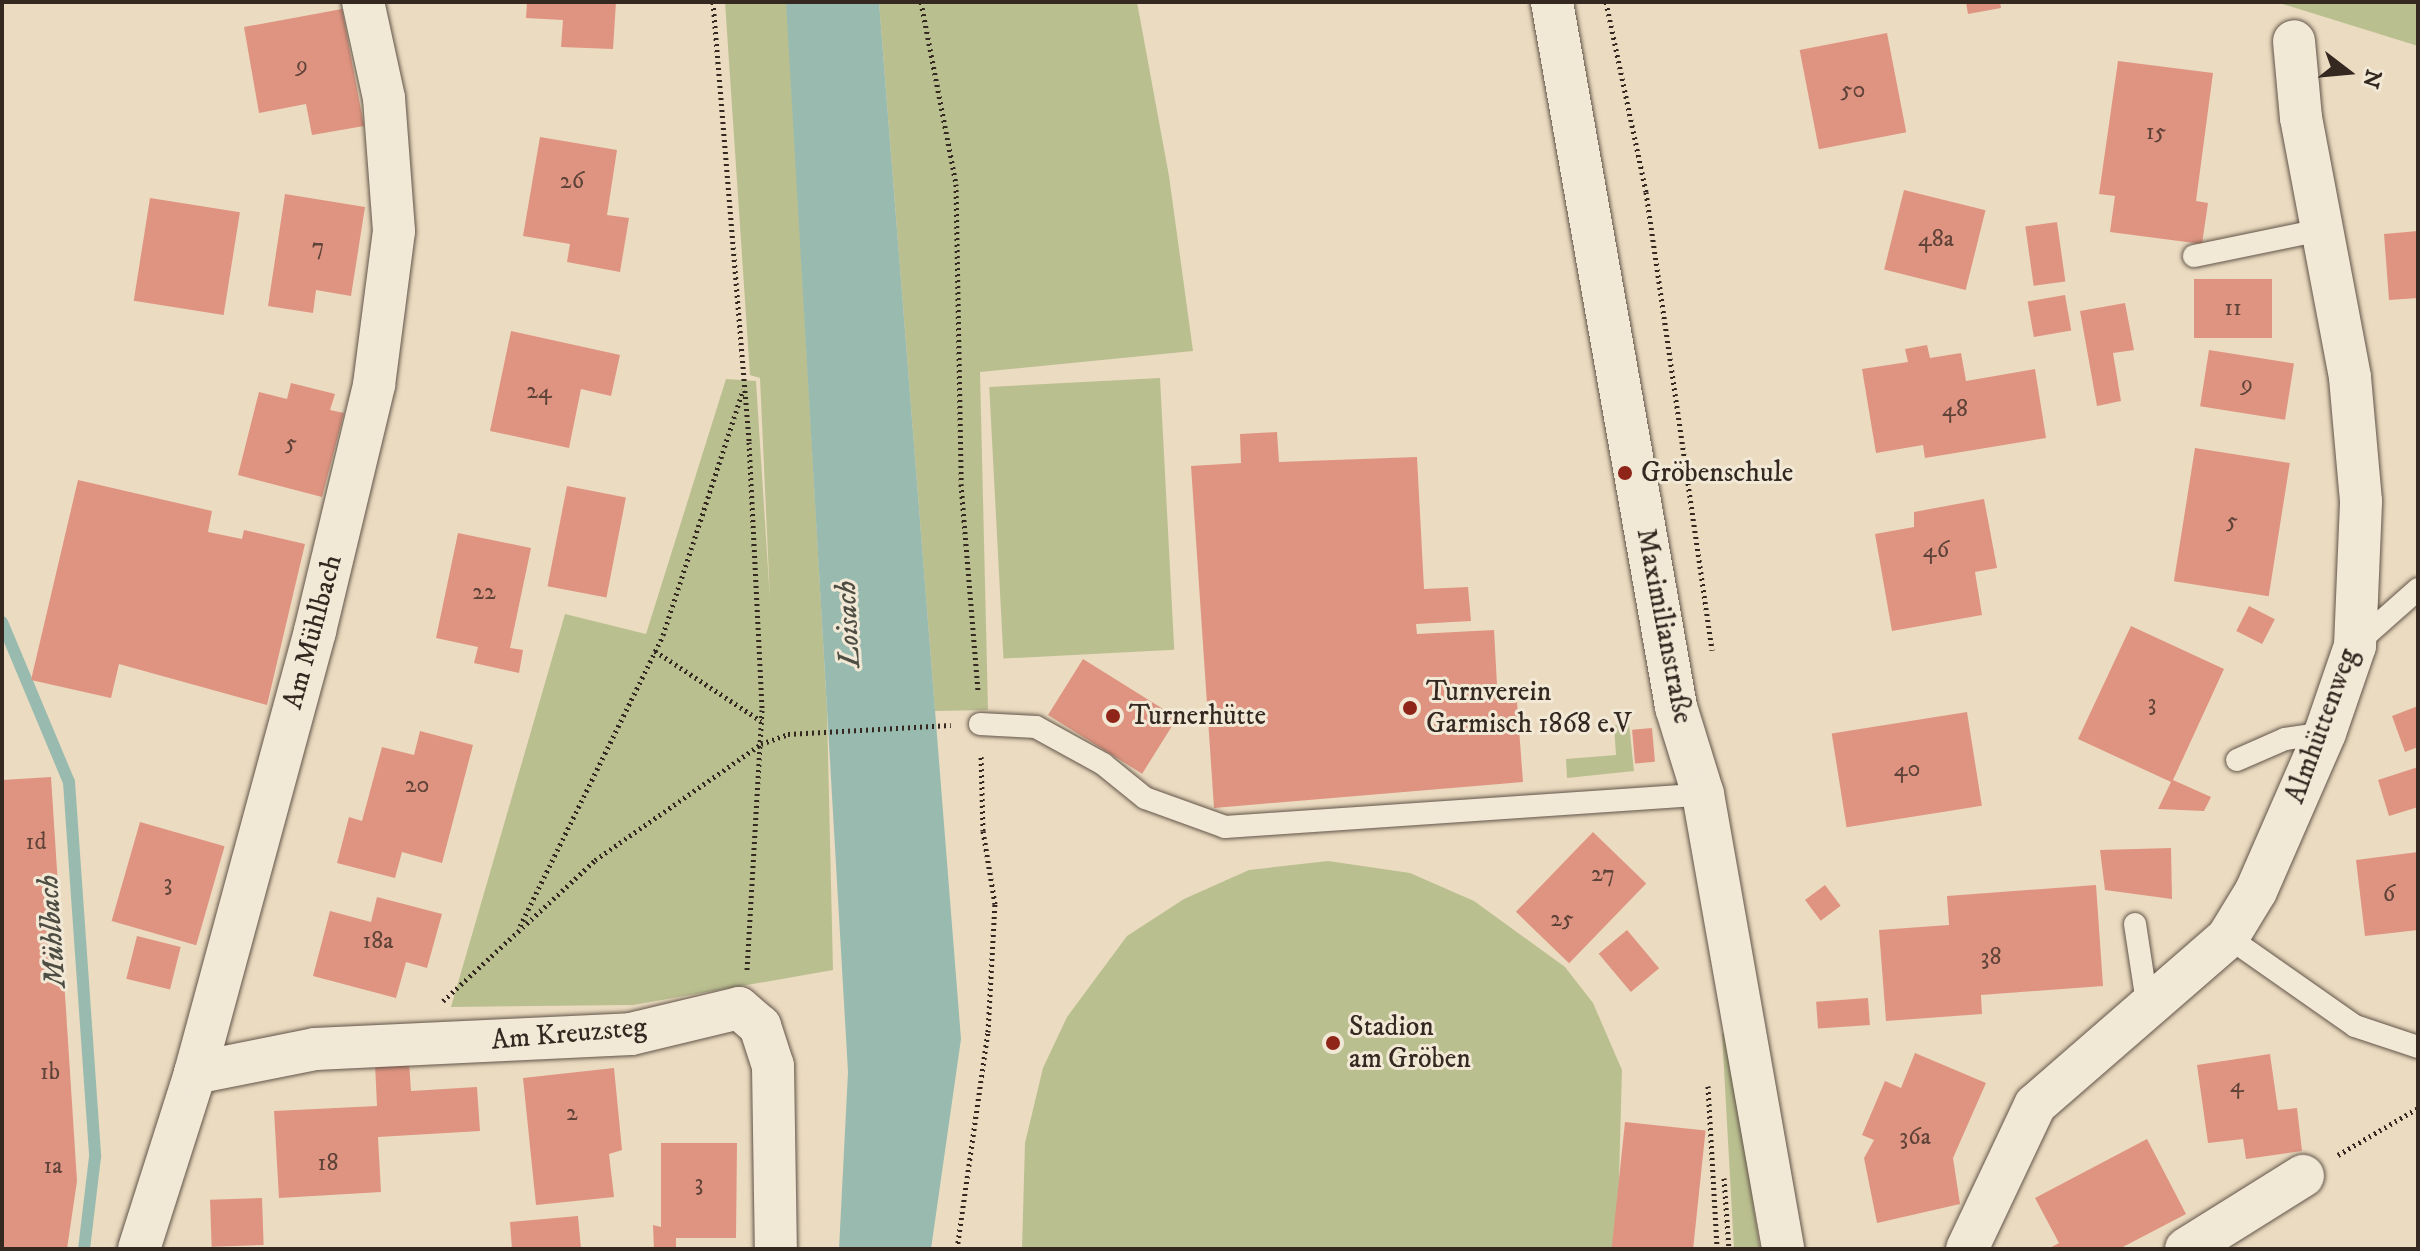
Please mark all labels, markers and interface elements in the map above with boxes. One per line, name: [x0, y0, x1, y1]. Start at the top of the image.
north arrow: [2308, 32, 2388, 112]
house number: 9: [296, 52, 308, 80]
text: N: [2356, 66, 2387, 91]
house number: 50: [1841, 77, 1865, 105]
house number: 15: [2146, 119, 2166, 147]
house number: 26: [560, 168, 584, 196]
house number: 48a: [1918, 226, 1954, 254]
house number: 7: [312, 234, 324, 262]
house number: 11: [2224, 295, 2242, 323]
house number: 9: [2241, 371, 2253, 399]
house number: 24: [526, 378, 552, 406]
house number: 48: [1942, 396, 1968, 424]
house number: 5: [285, 430, 297, 458]
place label: Gröbenschule: [1641, 456, 1793, 490]
marker: Gröbenschule: [1616, 464, 1634, 482]
house number: 5: [2226, 508, 2238, 536]
street label: Maximilianstraße: [1629, 526, 1699, 726]
house number: 46: [1923, 537, 1949, 565]
street label: Am Mühlbach: [276, 551, 350, 713]
house number: 22: [472, 579, 496, 607]
water label: Loisach: [829, 580, 869, 668]
street label: Almhüttenweg: [2278, 644, 2366, 808]
place label: Turnverein Garmisch 1868 e.V: [1426, 675, 1632, 741]
house number: 3: [2148, 690, 2156, 718]
place label: Turnerhütte: [1129, 699, 1266, 733]
marker: Turnverein Garmisch 1868 e.V: [1401, 699, 1419, 717]
marker: Turnerhütte: [1104, 707, 1122, 725]
house number: 40: [1894, 756, 1920, 784]
house number: 20: [405, 772, 429, 800]
house number: 1d: [26, 829, 46, 857]
house number: 27: [1591, 861, 1615, 889]
house number: 3: [164, 870, 172, 898]
water label: Mühlbach: [31, 873, 75, 989]
house number: 6: [2383, 881, 2395, 909]
house number: 25: [1550, 906, 1574, 934]
house number: 18a: [362, 928, 394, 956]
house number: 38: [1981, 944, 2001, 972]
street label: Am Kreuzsteg: [490, 1010, 648, 1058]
place label: Stadion am Gröben: [1349, 1010, 1471, 1076]
marker: Stadion am Gröben: [1324, 1034, 1342, 1052]
house number: 1b: [40, 1059, 60, 1087]
house number: 4: [2230, 1072, 2244, 1100]
house number: 2: [566, 1100, 578, 1128]
house number: 36a: [1899, 1124, 1931, 1152]
house number: 18: [318, 1150, 338, 1178]
house number: 1a: [43, 1153, 63, 1181]
house number: 3: [695, 1170, 703, 1198]

